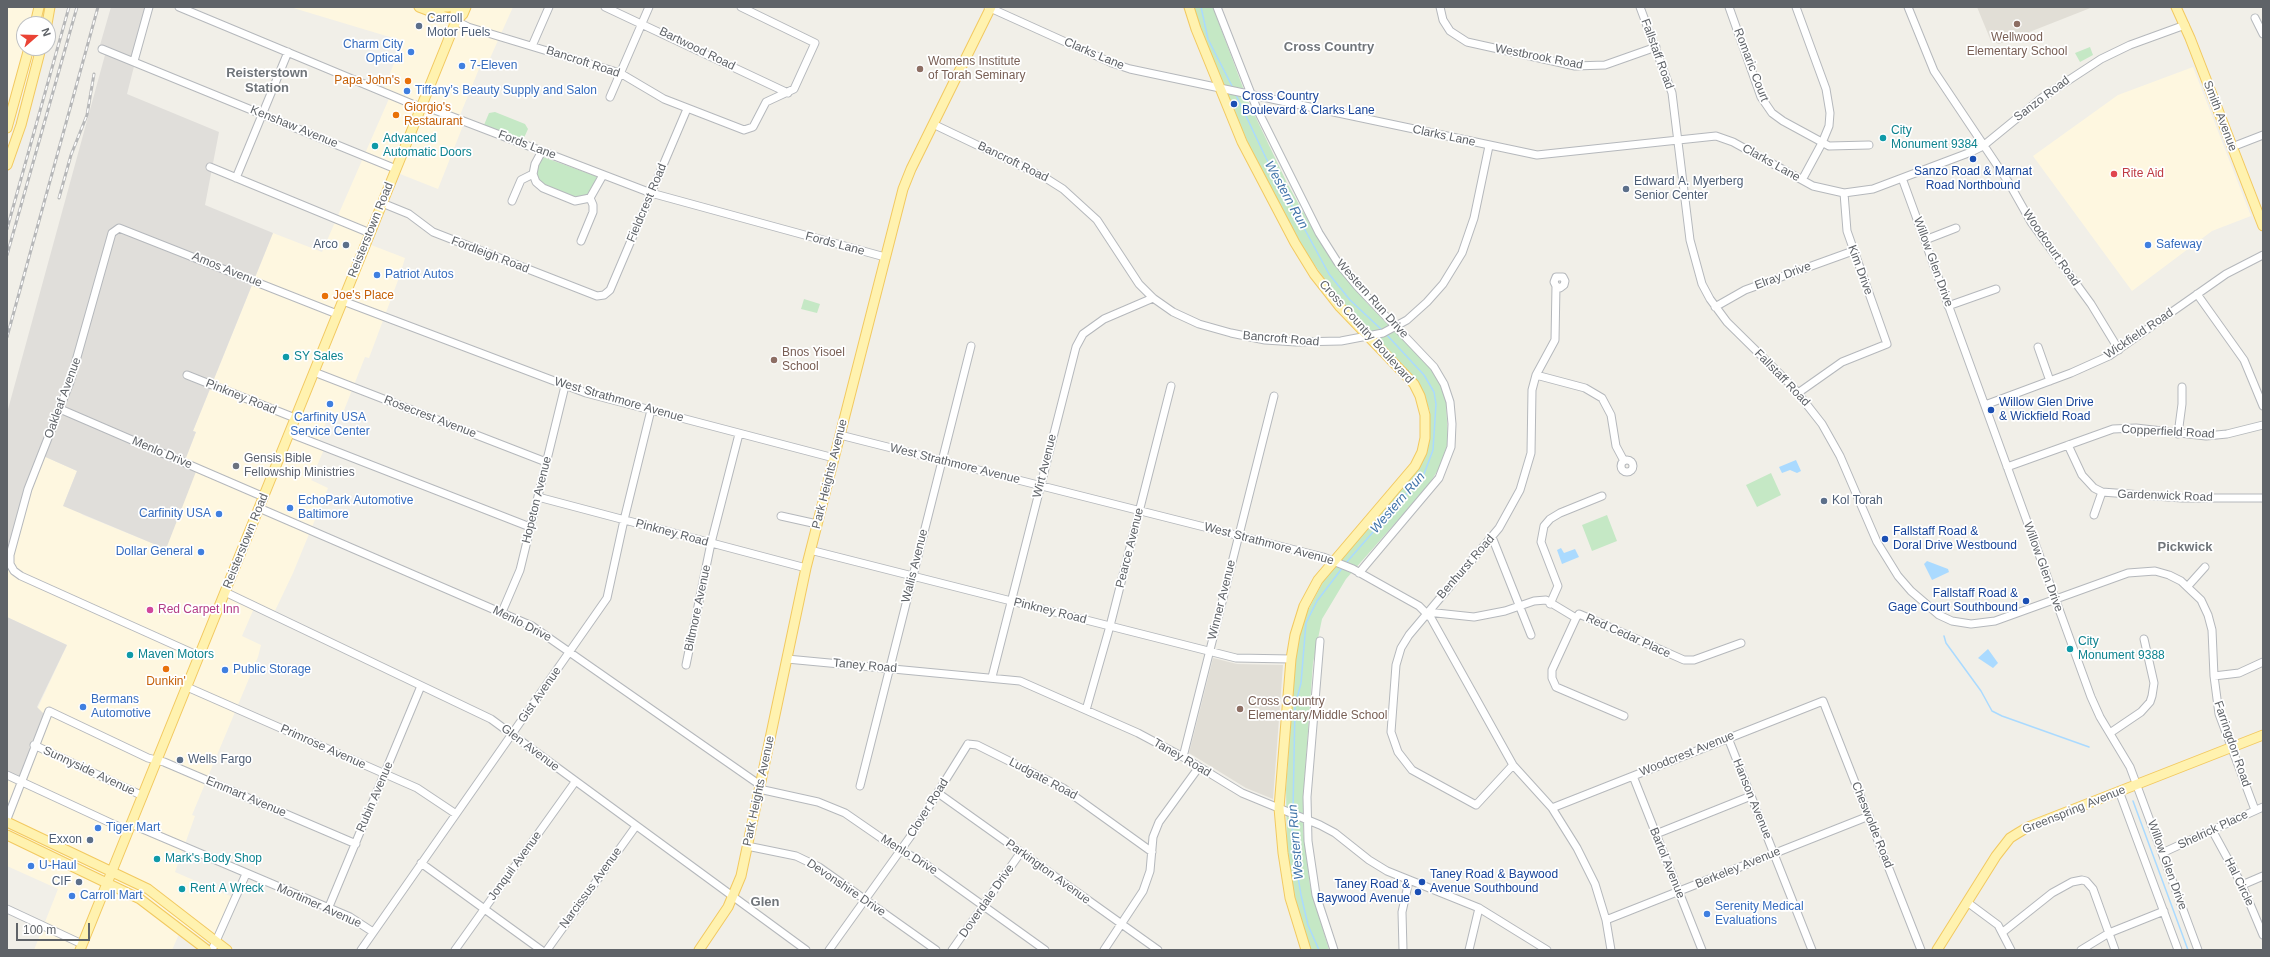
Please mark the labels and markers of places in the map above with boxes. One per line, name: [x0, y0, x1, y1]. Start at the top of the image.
place label: Carroll Motor Fuels: [427, 12, 490, 40]
marker: Wellwood Elementary School: [2012, 19, 2022, 29]
marker: Carroll Motor Fuels: [414, 21, 424, 31]
place label: Wellwood Elementary School: [1967, 31, 2067, 59]
place label: Charm City Optical: [343, 38, 403, 66]
marker: Charm City Optical: [406, 47, 416, 57]
place label: Womens Institute of Torah Seminary: [928, 55, 1025, 83]
place label: 7-Eleven: [470, 59, 517, 73]
marker: 7-Eleven: [457, 61, 467, 71]
marker: Womens Institute of Torah Seminary: [915, 64, 925, 74]
place label: Papa John's: [334, 74, 400, 88]
marker: Papa John's: [403, 76, 413, 86]
place label: Tiffany’s Beauty Supply and Salon: [415, 84, 597, 98]
marker: Tiffany’s Beauty Supply and Salon: [402, 86, 412, 96]
place label: Cross Country Boulevard & Clarks Lane: [1242, 90, 1375, 118]
marker: Cross Country Boulevard & Clarks Lane: [1229, 99, 1239, 109]
place label: Giorgio's Restaurant: [404, 101, 463, 129]
marker: Giorgio's Restaurant: [391, 110, 401, 120]
place label: City Monument 9384: [1891, 124, 1978, 152]
place label: Advanced Automatic Doors: [383, 132, 472, 160]
marker: City Monument 9384: [1878, 133, 1888, 143]
marker: Advanced Automatic Doors: [370, 141, 380, 151]
marker: Sanzo Road & Marnat Road Northbound: [1968, 154, 1978, 164]
place label: Sanzo Road & Marnat Road Northbound: [1914, 165, 2032, 193]
place label: Rite Aid: [2122, 167, 2164, 181]
marker: Rite Aid: [2109, 169, 2119, 179]
place label: Edward A. Myerberg Senior Center: [1634, 175, 1743, 203]
marker: Edward A. Myerberg Senior Center: [1621, 184, 1631, 194]
place label: Arco: [313, 238, 338, 252]
place label: Safeway: [2156, 238, 2202, 252]
marker: Arco: [341, 240, 351, 250]
marker: Safeway: [2143, 240, 2153, 250]
place label: Patriot Autos: [385, 268, 454, 282]
marker: Patriot Autos: [372, 270, 382, 280]
place label: Joe's Place: [333, 289, 394, 303]
marker: Joe's Place: [320, 291, 330, 301]
place label: Bnos Yisoel School: [782, 346, 845, 374]
place label: SY Sales: [294, 350, 343, 364]
marker: SY Sales: [281, 352, 291, 362]
marker: Bnos Yisoel School: [769, 355, 779, 365]
place label: Willow Glen Drive & Wickfield Road: [1999, 396, 2094, 424]
marker: Carfinity USA Service Center: [325, 399, 335, 409]
marker: Willow Glen Drive & Wickfield Road: [1986, 405, 1996, 415]
place label: Carfinity USA Service Center: [290, 411, 370, 439]
place label: Gensis Bible Fellowship Ministries: [244, 452, 355, 480]
marker: Gensis Bible Fellowship Ministries: [231, 461, 241, 471]
place label: EchoPark Automotive Baltimore: [298, 494, 413, 522]
place label: Kol Torah: [1832, 494, 1883, 508]
marker: Kol Torah: [1819, 496, 1829, 506]
marker: EchoPark Automotive Baltimore: [285, 503, 295, 513]
place label: Carfinity USA: [139, 507, 211, 521]
marker: Carfinity USA: [214, 509, 224, 519]
place label: Fallstaff Road & Doral Drive Westbound: [1893, 525, 2017, 553]
marker: Fallstaff Road & Doral Drive Westbound: [1880, 534, 1890, 544]
place label: Dollar General: [116, 545, 193, 559]
marker: Dollar General: [196, 547, 206, 557]
place label: Fallstaff Road & Gage Court Southbound: [1888, 587, 2018, 615]
marker: Fallstaff Road & Gage Court Southbound: [2021, 596, 2031, 606]
place label: Red Carpet Inn: [158, 603, 239, 617]
marker: Red Carpet Inn: [145, 605, 155, 615]
place label: City Monument 9388: [2078, 635, 2165, 663]
marker: City Monument 9388: [2065, 644, 2075, 654]
place label: Maven Motors: [138, 648, 214, 662]
marker: Maven Motors: [125, 650, 135, 660]
place label: Public Storage: [233, 663, 311, 677]
marker: Dunkin': [161, 664, 171, 674]
marker: Public Storage: [220, 665, 230, 675]
place label: Dunkin': [146, 675, 186, 689]
place label: Bermans Automotive: [91, 693, 151, 721]
place label: Cross Country Elementary/Middle School: [1248, 695, 1387, 723]
marker: Bermans Automotive: [78, 702, 88, 712]
marker: Cross Country Elementary/Middle School: [1235, 704, 1245, 714]
place label: Wells Fargo: [188, 753, 252, 767]
marker: Wells Fargo: [175, 755, 185, 765]
place label: Tiger Mart: [106, 821, 160, 835]
marker: Tiger Mart: [93, 823, 103, 833]
place label: Exxon: [49, 833, 82, 847]
marker: Exxon: [85, 835, 95, 845]
place label: Mark's Body Shop: [165, 852, 262, 866]
marker: Mark's Body Shop: [152, 854, 162, 864]
place label: U-Haul: [39, 859, 76, 873]
marker: U-Haul: [26, 861, 36, 871]
place label: Taney Road & Baywood Avenue Southbound: [1430, 868, 1558, 896]
place label: CIF: [52, 875, 71, 889]
marker: CIF: [74, 877, 84, 887]
marker: Taney Road & Baywood Avenue Southbound: [1417, 877, 1427, 887]
place label: Taney Road & Baywood Avenue: [1317, 878, 1410, 906]
place label: Rent A Wreck: [190, 882, 264, 896]
marker: Rent A Wreck: [177, 884, 187, 894]
marker: Taney Road & Baywood Avenue: [1413, 887, 1423, 897]
place label: Carroll Mart: [80, 889, 143, 903]
marker: Carroll Mart: [67, 891, 77, 901]
place label: Serenity Medical Evaluations: [1715, 900, 1804, 928]
marker: Serenity Medical Evaluations: [1702, 909, 1712, 919]

